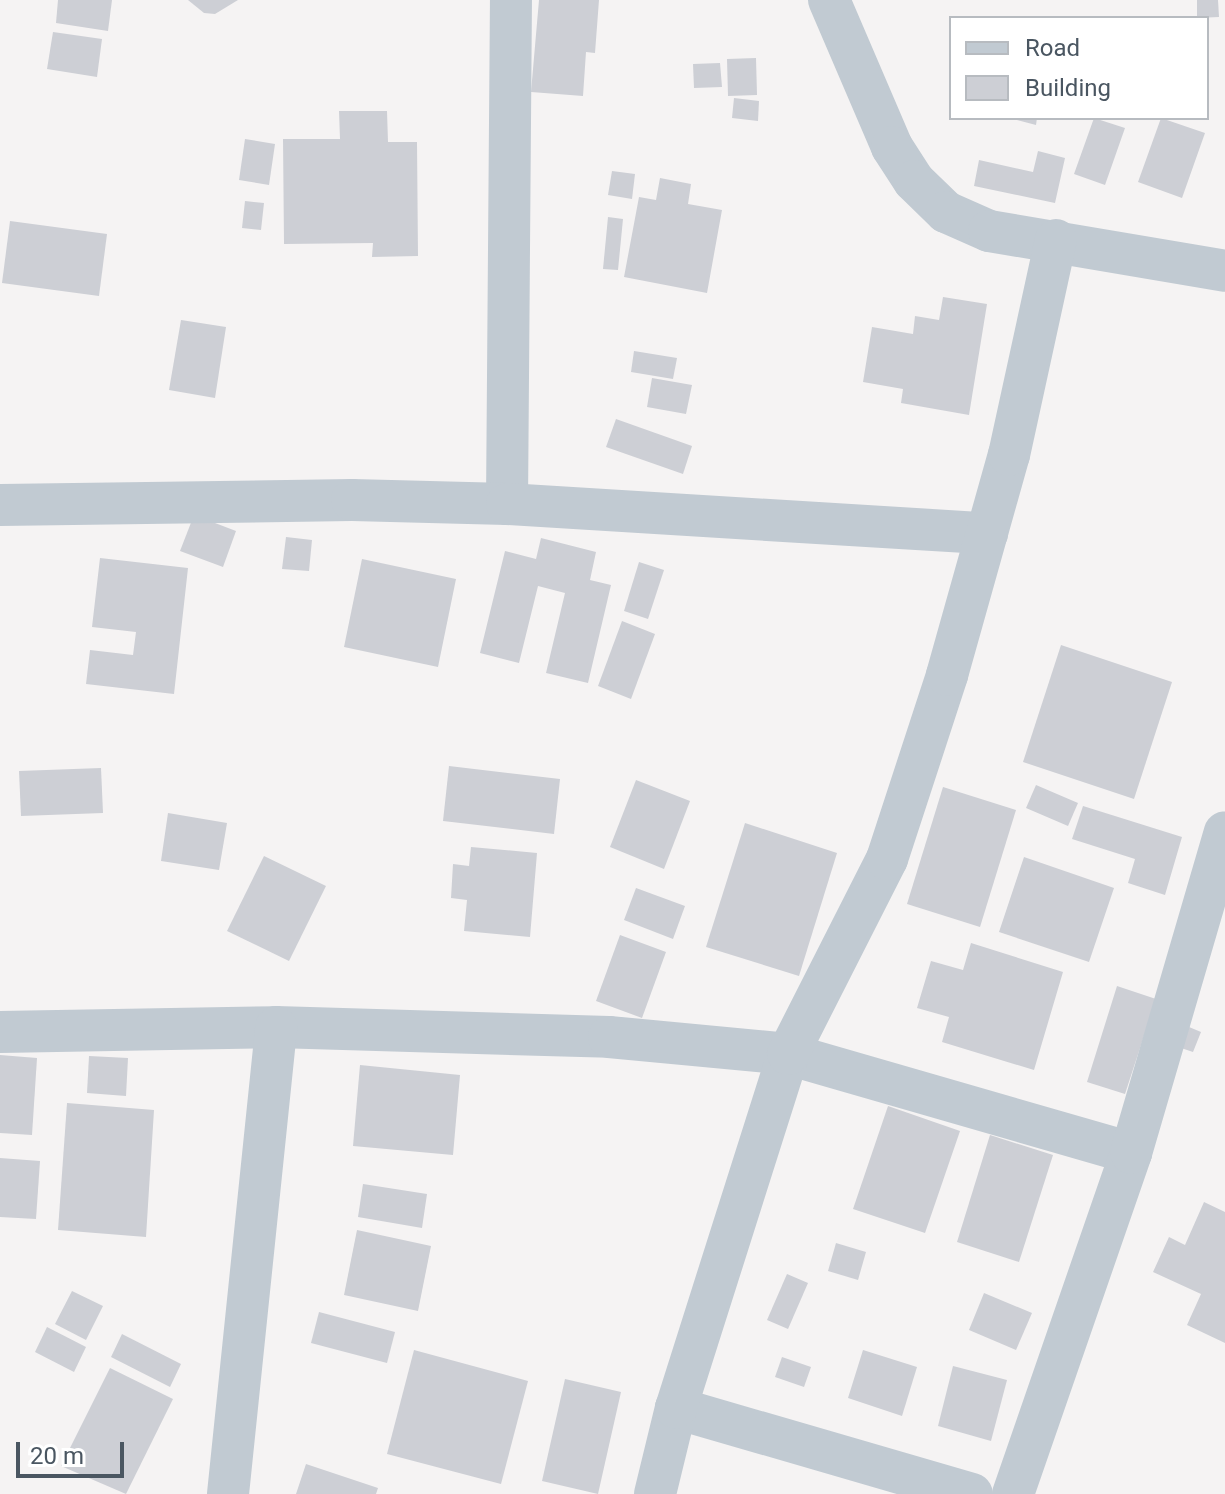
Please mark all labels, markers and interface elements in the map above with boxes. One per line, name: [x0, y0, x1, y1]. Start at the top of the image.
legend: [949, 16, 1209, 120]
text: Road: [1025, 34, 1080, 62]
text: Building: [1025, 74, 1111, 102]
scale bar: [20, 1426, 128, 1476]
text: 20 m: [30, 1442, 84, 1470]

